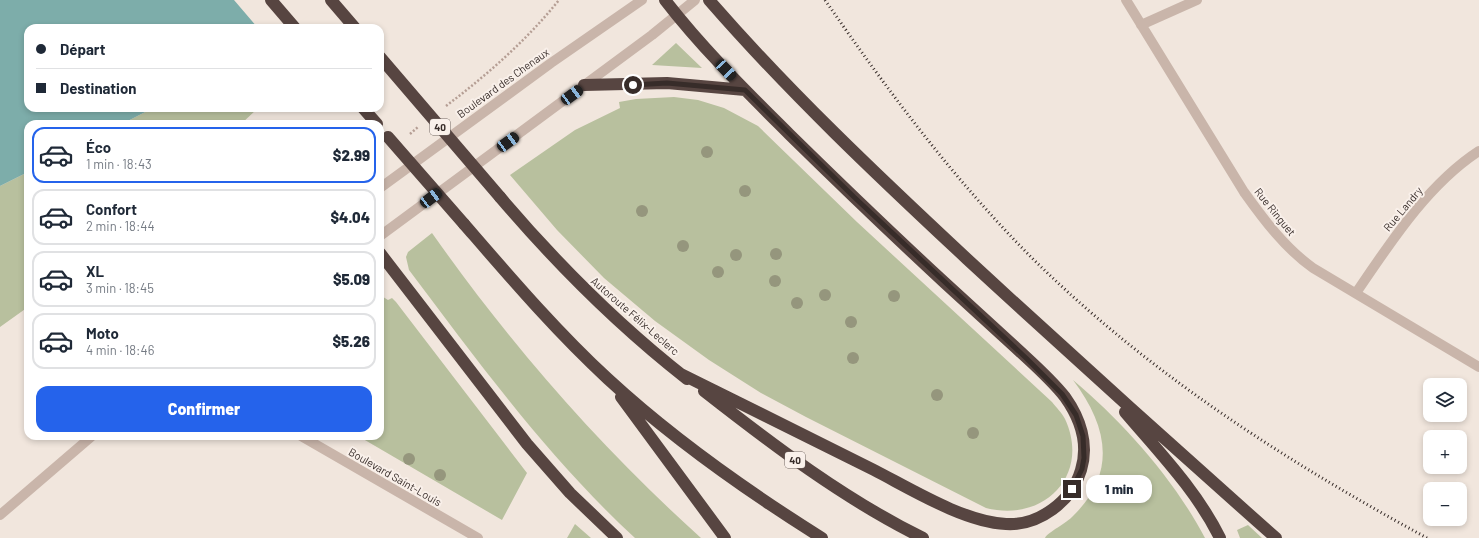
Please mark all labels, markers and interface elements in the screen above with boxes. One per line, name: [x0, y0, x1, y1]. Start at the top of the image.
text: Départ: [60, 40, 105, 58]
street label: Boulevard des Chenaux: [454, 45, 551, 120]
car: [713, 57, 739, 83]
route start: [624, 76, 642, 94]
text: Destination: [60, 79, 136, 97]
car: [559, 83, 585, 107]
road number: 40: [430, 119, 450, 135]
car: [495, 130, 521, 154]
icon: car: [38, 137, 74, 173]
text: Éco: [86, 138, 111, 156]
text: $2.99: [333, 146, 370, 164]
text: 1 min · 18:43: [86, 156, 152, 172]
street label: Rue Landry: [1380, 184, 1425, 233]
street label: Rue Ringuet: [1252, 185, 1299, 238]
car: [418, 186, 444, 210]
icon: car: [38, 199, 74, 235]
text: Confort: [86, 200, 137, 218]
text: $4.04: [330, 208, 370, 226]
text: 2 min · 18:44: [86, 218, 155, 234]
icon: car: [38, 261, 74, 297]
text: XL: [86, 262, 104, 280]
text: $5.09: [333, 270, 370, 288]
street label: Autoroute Félix-Leclerc: [589, 274, 682, 358]
text: 3 min · 18:45: [86, 280, 154, 296]
icon: car: [38, 323, 74, 359]
text: Moto: [86, 324, 119, 342]
text: $5.26: [332, 332, 370, 350]
text: 4 min · 18:46: [86, 342, 154, 358]
map controls: [1423, 378, 1467, 526]
button: layers: [1423, 378, 1467, 422]
button: Confirmer: [36, 386, 372, 432]
button: +: [1423, 430, 1467, 474]
street label: Boulevard Saint-Louis: [346, 445, 444, 508]
road number: 40: [785, 452, 805, 468]
callout: 1 min: [1086, 475, 1152, 503]
route end: [1063, 480, 1081, 498]
text: 1 min: [1105, 481, 1133, 497]
button: −: [1423, 482, 1467, 526]

